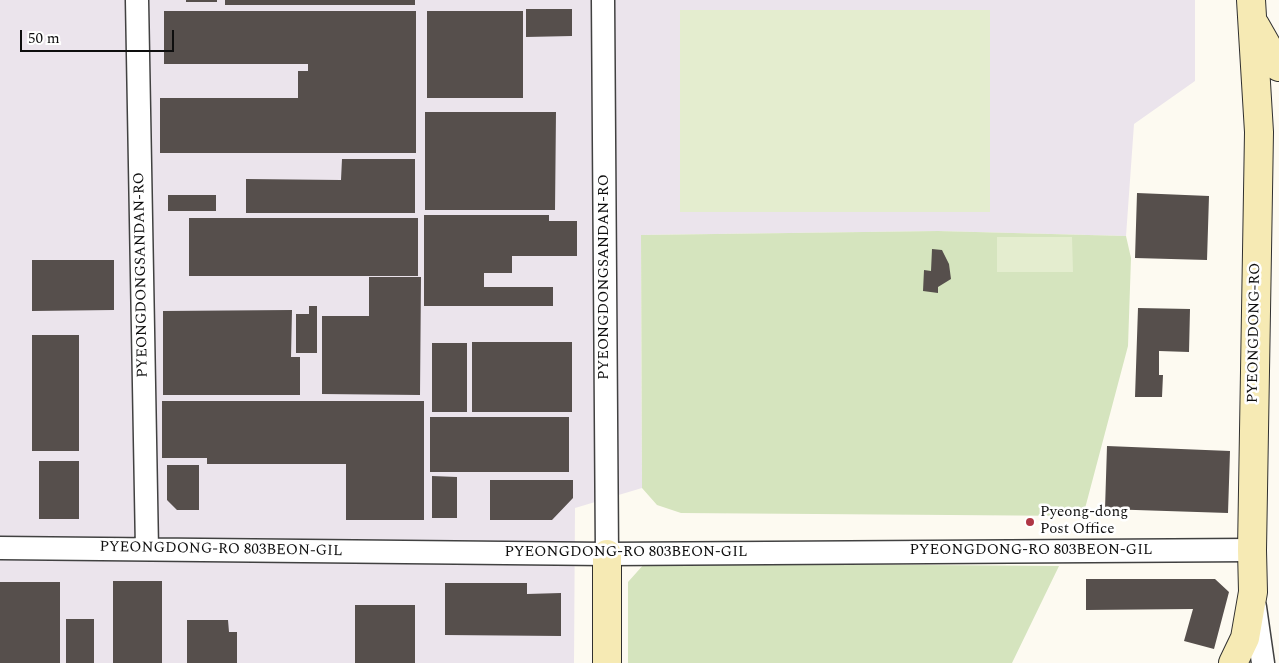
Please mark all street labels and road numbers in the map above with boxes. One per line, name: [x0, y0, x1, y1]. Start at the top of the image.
street label: PYEONGDONGSANDAN-RO: [131, 172, 153, 378]
street label: PYEONGDONGSANDAN-RO: [596, 174, 614, 380]
street label: PYEONGDONG-RO: [1245, 263, 1265, 403]
street label: PYEONGDONG-RO 803BEON-GIL: [99, 539, 343, 561]
street label: PYEONGDONG-RO 803BEON-GIL: [910, 542, 1152, 560]
street label: PYEONGDONG-RO 803BEON-GIL: [505, 544, 747, 562]

